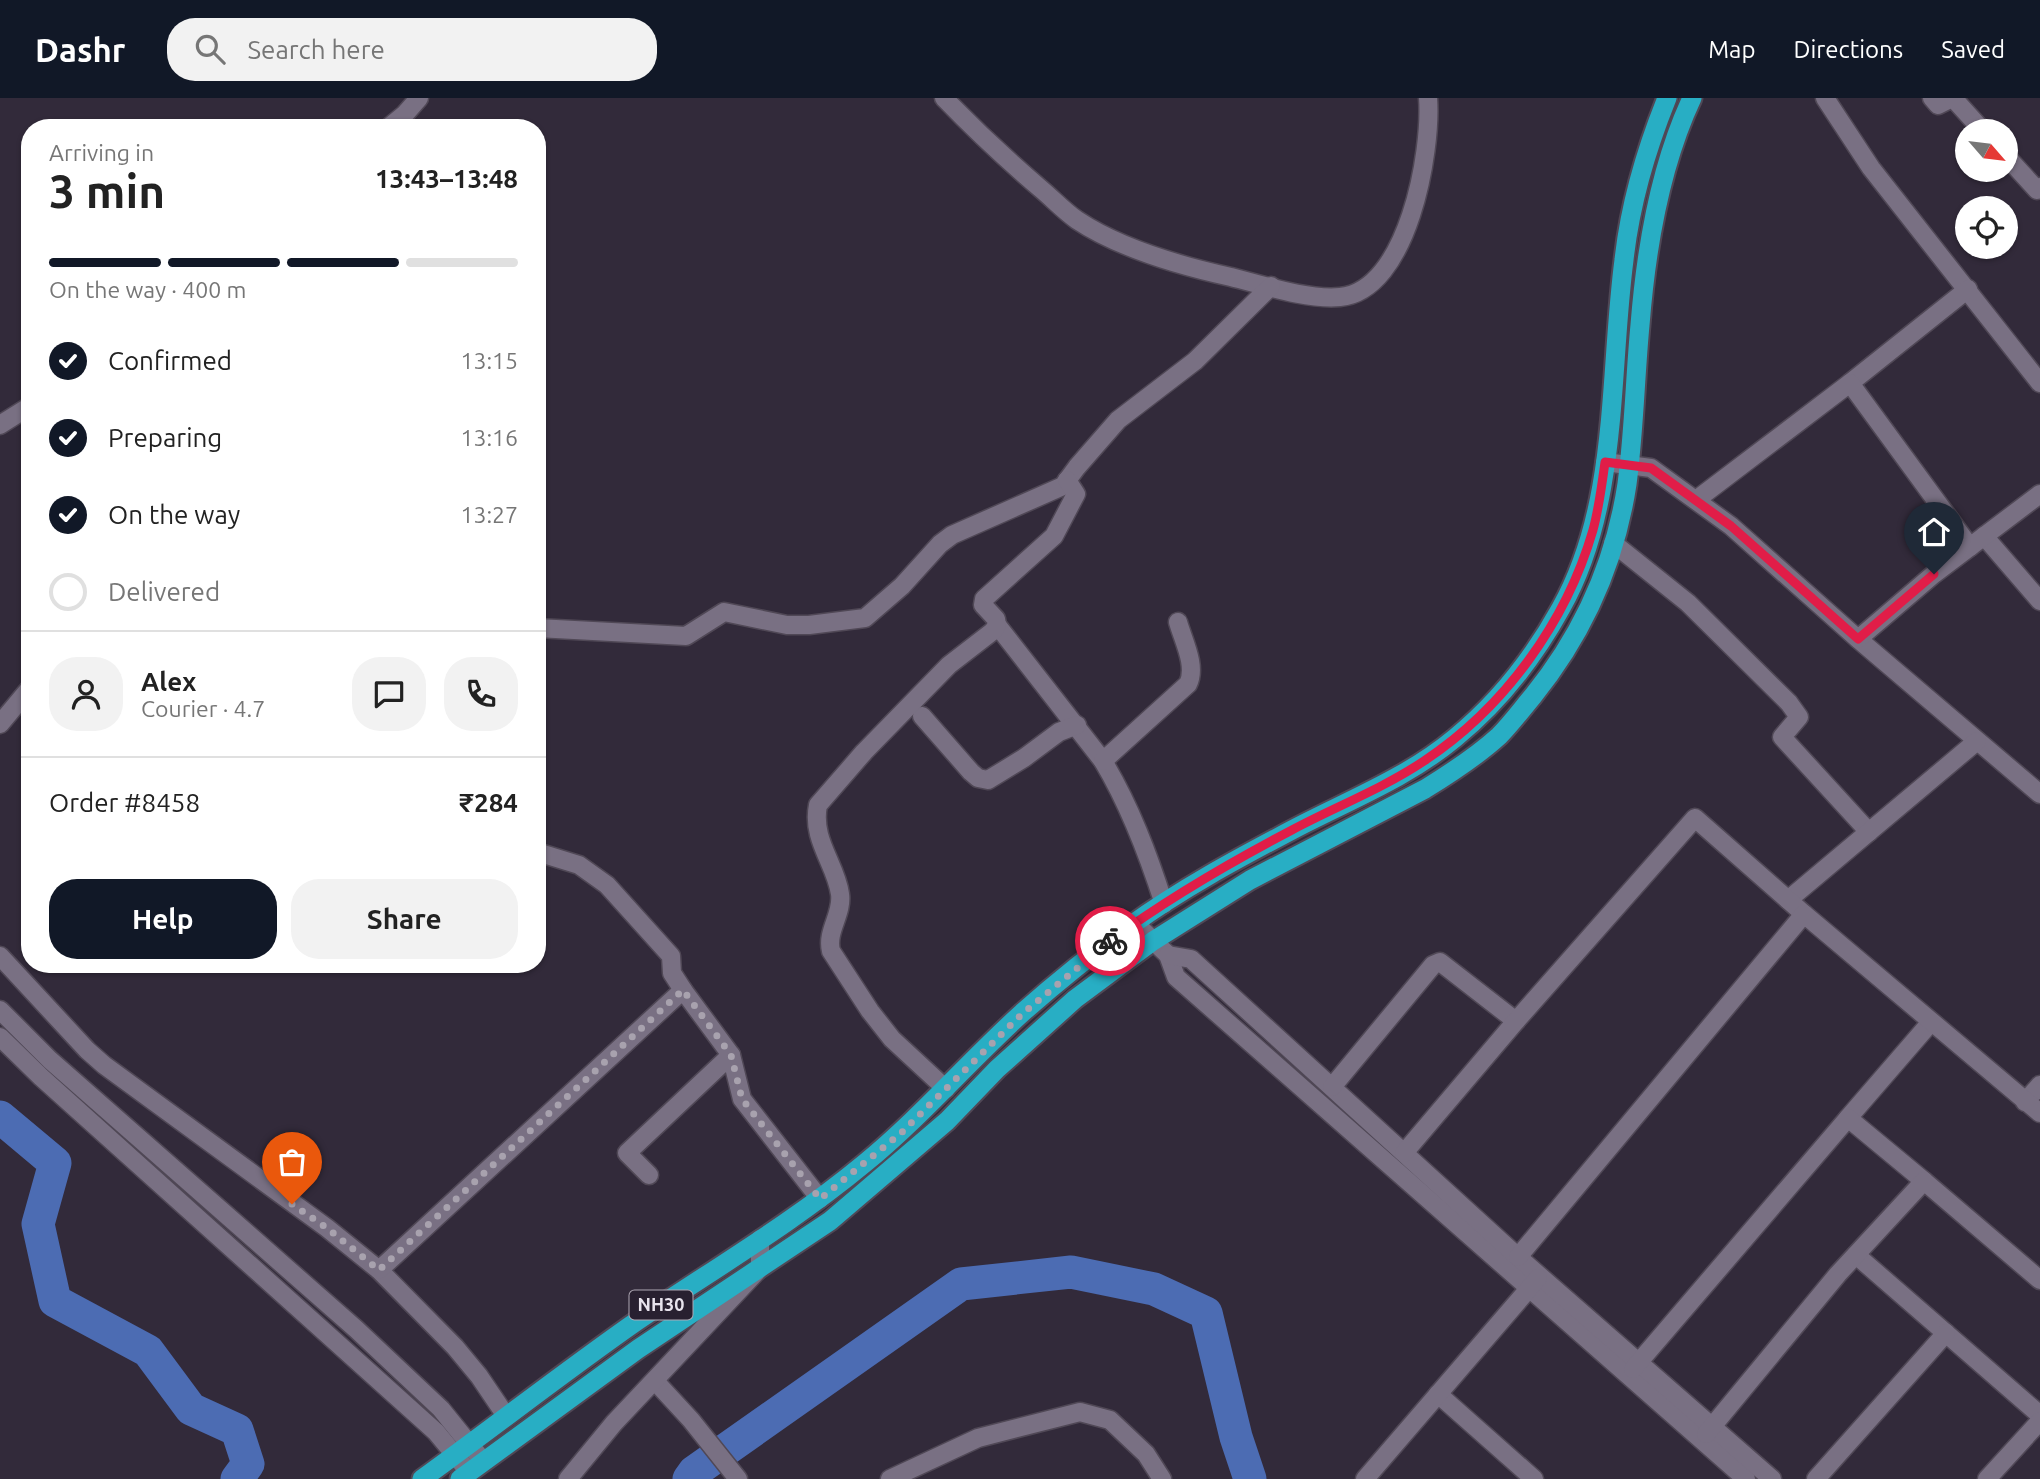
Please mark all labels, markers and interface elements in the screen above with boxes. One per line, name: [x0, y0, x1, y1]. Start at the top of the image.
search box: [167, 18, 657, 81]
icon: search: [191, 30, 229, 68]
text: Dashr: [35, 31, 125, 68]
text: Search here: [247, 35, 385, 64]
text: Map: [1708, 36, 1755, 63]
text: Directions: [1793, 36, 1903, 63]
text: Saved: [1941, 36, 2005, 63]
north arrow: [1955, 119, 2018, 182]
map controls: [1955, 119, 2018, 259]
text: Arriving in: [49, 140, 154, 165]
text: 13:43–13:48: [375, 164, 518, 193]
text: 3 min: [49, 165, 165, 217]
button: locate: [1955, 196, 2018, 259]
text: On the way · 400 m: [49, 277, 246, 302]
icon: check: [49, 342, 87, 380]
text: Confirmed: [108, 346, 232, 375]
text: 13:15: [460, 348, 518, 373]
icon: check: [49, 419, 87, 457]
text: Preparing: [108, 423, 222, 452]
text: 13:16: [460, 425, 518, 450]
icon: check: [49, 496, 87, 534]
text: On the way: [108, 500, 240, 529]
text: 13:27: [460, 502, 518, 527]
pin: [1904, 502, 1964, 574]
icon: home: [1915, 513, 1953, 551]
text: Delivered: [108, 577, 220, 606]
button: person: [49, 657, 123, 731]
button: chat: [352, 657, 426, 731]
button: phone: [444, 657, 518, 731]
text: Alex: [141, 667, 196, 696]
text: Courier · 4.7: [141, 696, 265, 721]
text: Order #8458: [49, 788, 200, 817]
text: ₹284: [459, 788, 518, 817]
button: Help: [49, 879, 277, 959]
button: Share: [291, 879, 518, 959]
courier: [1075, 906, 1145, 976]
icon: bike: [1091, 922, 1129, 960]
pin: [262, 1132, 322, 1204]
icon: bag: [273, 1143, 311, 1181]
road number: NH30: [630, 1290, 692, 1320]

